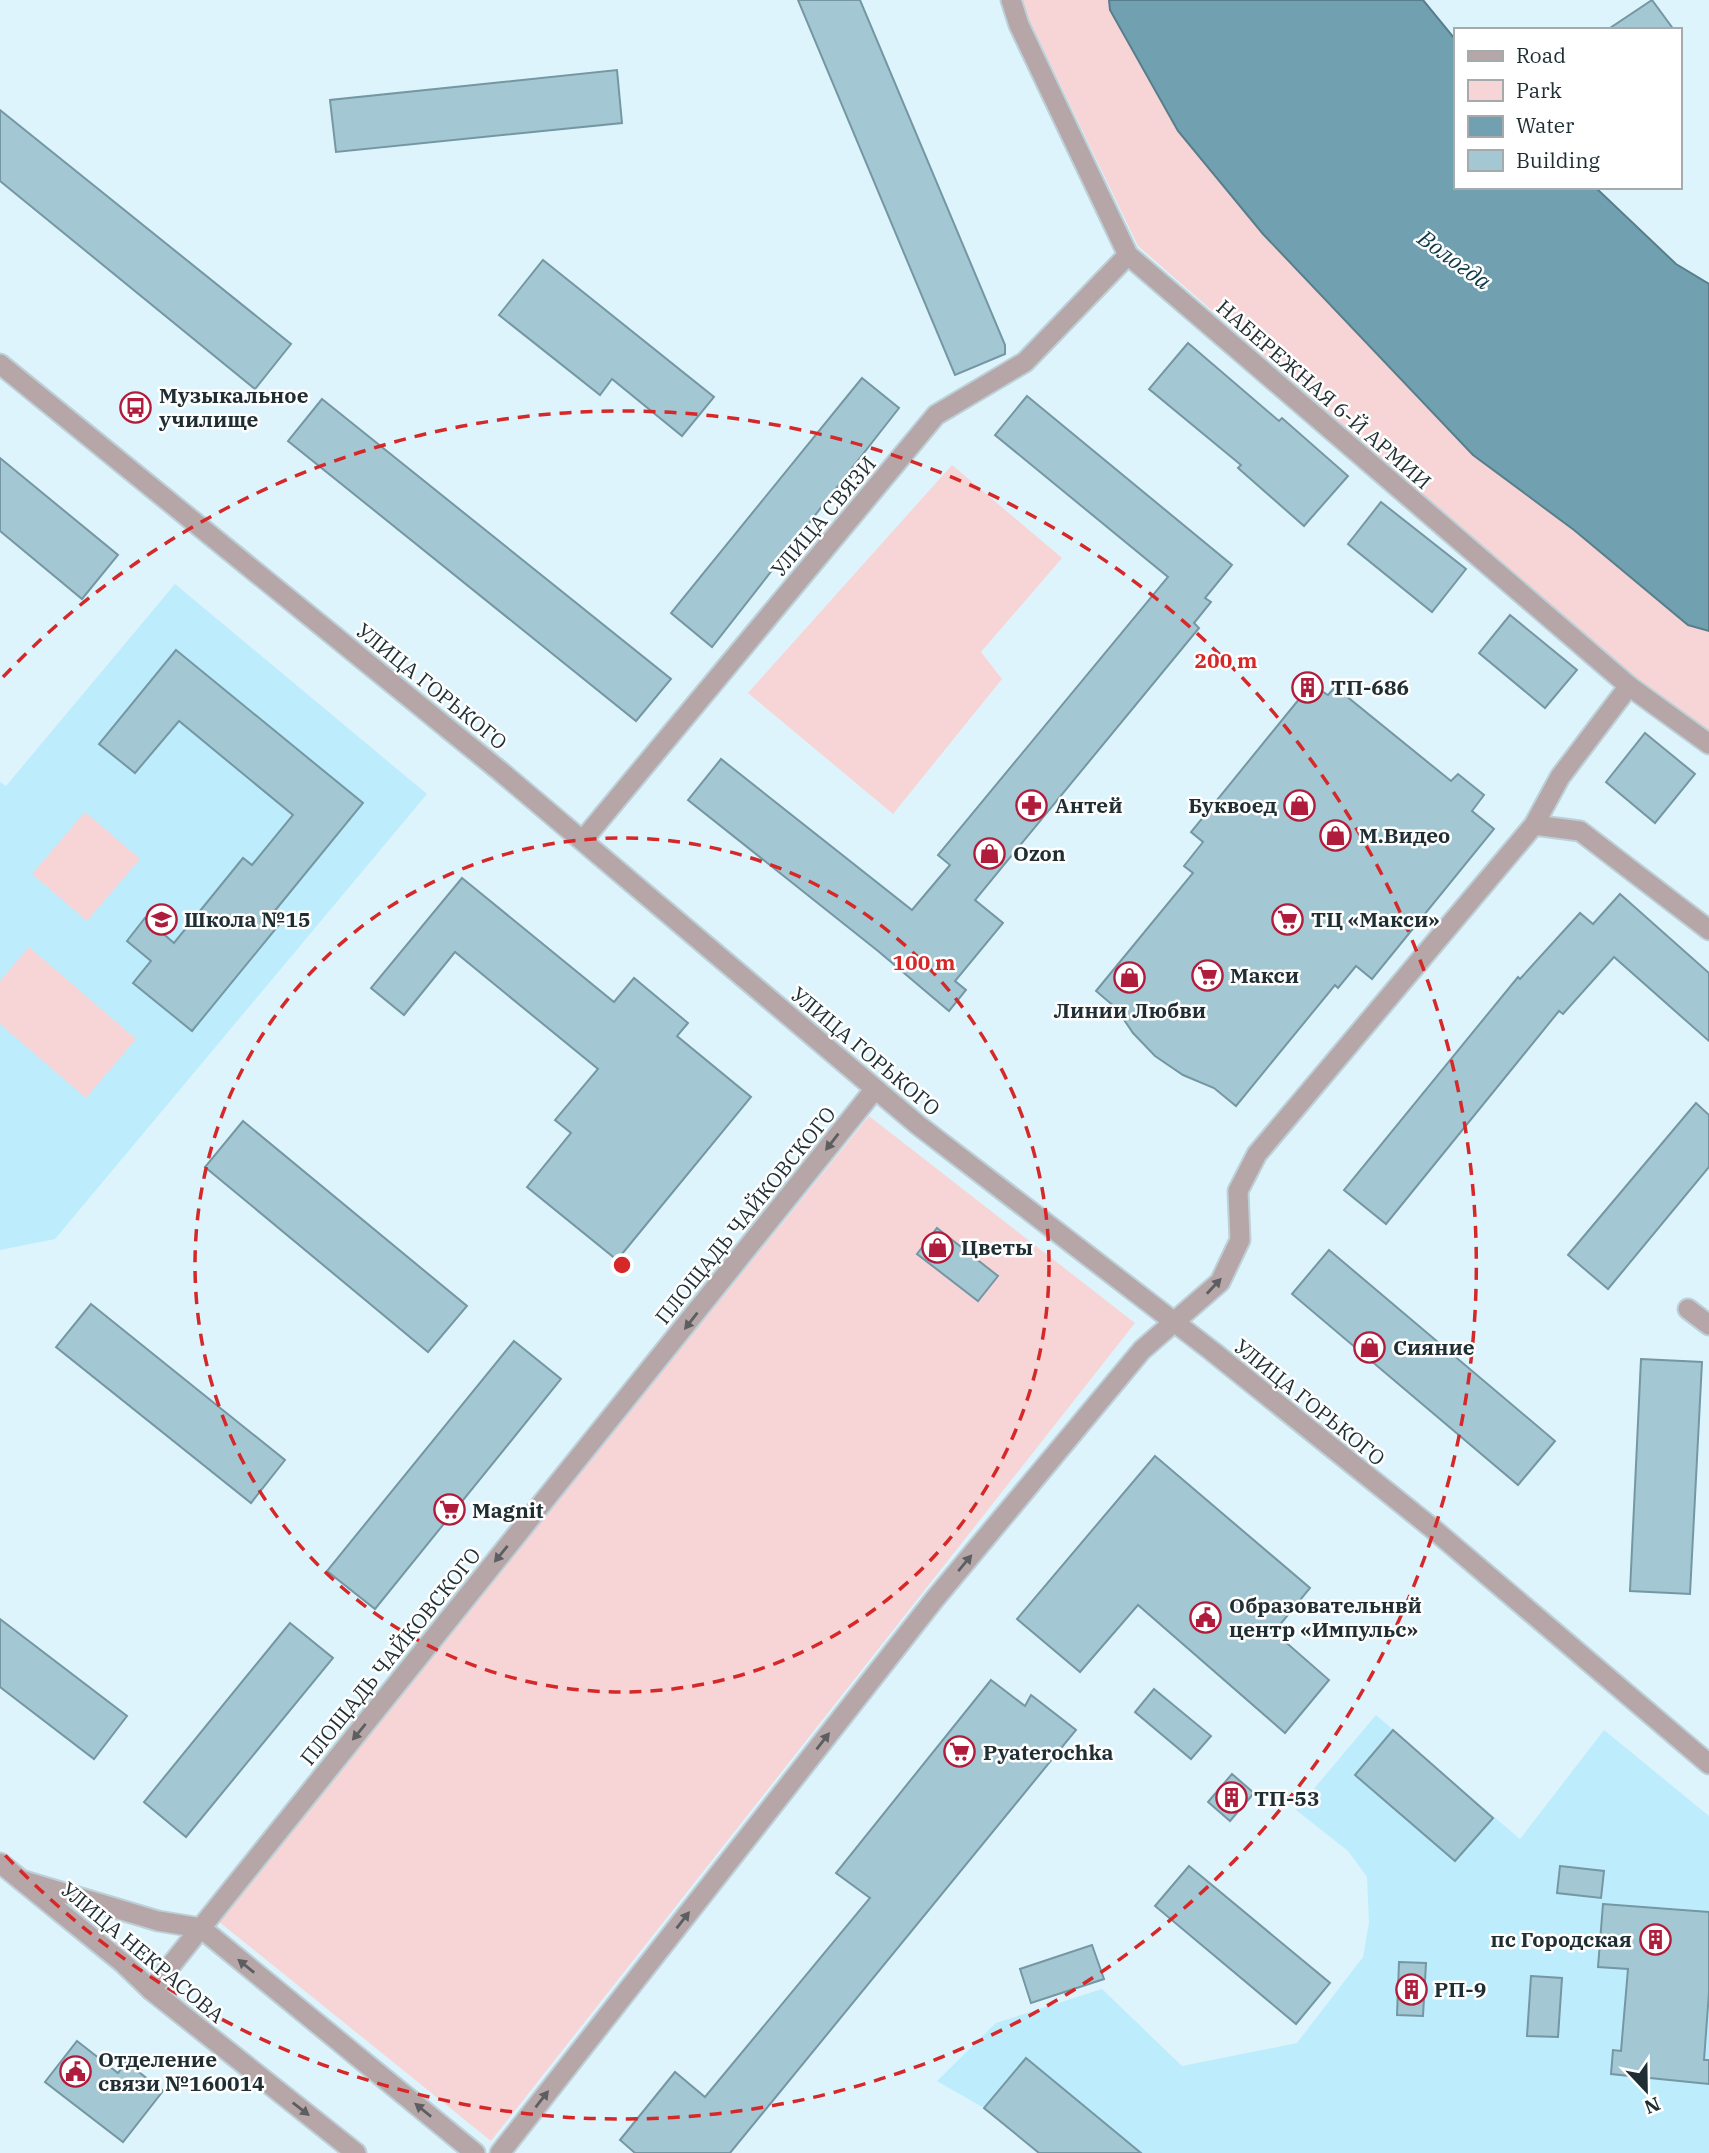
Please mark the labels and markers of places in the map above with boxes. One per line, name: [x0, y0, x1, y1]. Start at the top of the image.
place label: Музыкальное училище: [158, 381, 309, 433]
bus stop icon: Музыкальное училище: [119, 390, 153, 424]
building icon: ТП-686: [1291, 670, 1325, 704]
place label: ТП-686: [1331, 673, 1409, 701]
pharmacy icon: Антей: [1015, 788, 1049, 822]
shop icon: Буквоед: [1283, 788, 1317, 822]
place label: Антей: [1055, 791, 1123, 819]
place label: Буквоед: [1188, 791, 1277, 819]
shop icon: М.Видео: [1319, 818, 1353, 852]
place label: М.Видео: [1359, 821, 1450, 849]
shop icon: Ozon: [973, 836, 1007, 870]
place label: Ozon: [1013, 839, 1066, 867]
school or university icon: Школа №15: [144, 902, 178, 936]
supermarket icon: ТЦ «Макси»: [1271, 902, 1305, 936]
place label: Школа №15: [184, 905, 311, 933]
place label: ТЦ «Макси»: [1311, 905, 1440, 933]
supermarket icon: Макси: [1190, 958, 1224, 992]
shop icon: Линии Любви: [1113, 961, 1147, 995]
place label: Макси: [1230, 961, 1299, 989]
place label: Линии Любви: [1054, 996, 1206, 1024]
shop icon: Цветы: [921, 1230, 955, 1264]
place label: Цветы: [961, 1233, 1033, 1261]
centre of rings: [610, 1253, 634, 1277]
shop icon: Сияние: [1353, 1330, 1387, 1364]
place label: Сияние: [1393, 1333, 1475, 1361]
supermarket icon: Magnit: [432, 1493, 466, 1527]
place label: Magnit: [472, 1496, 544, 1524]
place label: Образовательнвй центр «Импульс»: [1229, 1591, 1422, 1643]
public building icon: Образовательнвй центр «Импульс»: [1189, 1600, 1223, 1634]
supermarket icon: Pyaterochka: [943, 1735, 977, 1769]
place label: Pyaterochka: [983, 1738, 1114, 1766]
building icon: ТП-53: [1214, 1781, 1248, 1815]
place label: ТП-53: [1254, 1784, 1320, 1812]
building icon: пс Городская: [1638, 1922, 1672, 1956]
place label: пс Городская: [1490, 1925, 1632, 1953]
building icon: РП-9: [1394, 1972, 1428, 2006]
place label: РП-9: [1434, 1975, 1486, 2003]
place label: Отделение связи №160014: [98, 2045, 265, 2097]
public building icon: Отделение связи №160014: [58, 2054, 92, 2088]

